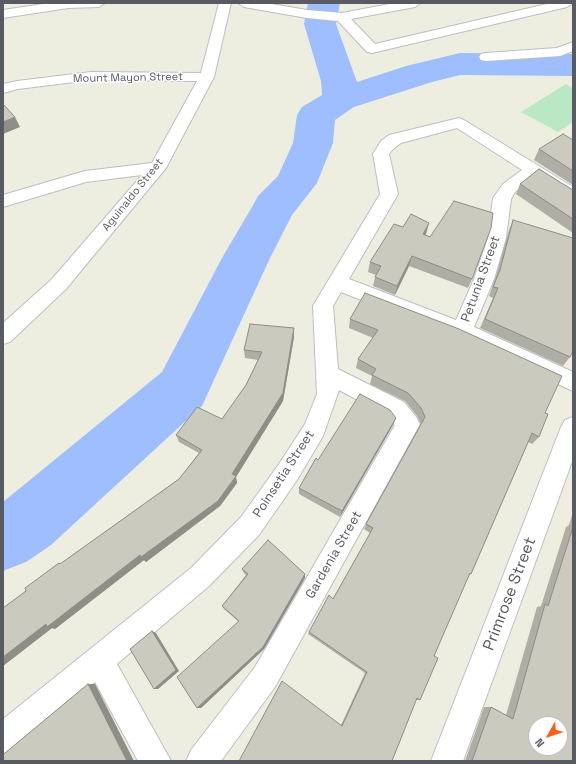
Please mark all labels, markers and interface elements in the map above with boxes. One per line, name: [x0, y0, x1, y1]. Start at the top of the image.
street label: Mount Mayon Street: [73, 70, 183, 86]
street label: Aguinaldo Street: [100, 156, 166, 234]
street label: Petunia Street: [458, 234, 504, 324]
street label: Poinsetia Street: [250, 427, 318, 521]
street label: Gardenia Street: [303, 508, 365, 602]
street label: Primrose Street: [480, 535, 540, 653]
north arrow: [528, 716, 568, 756]
text: N: [532, 736, 547, 750]

